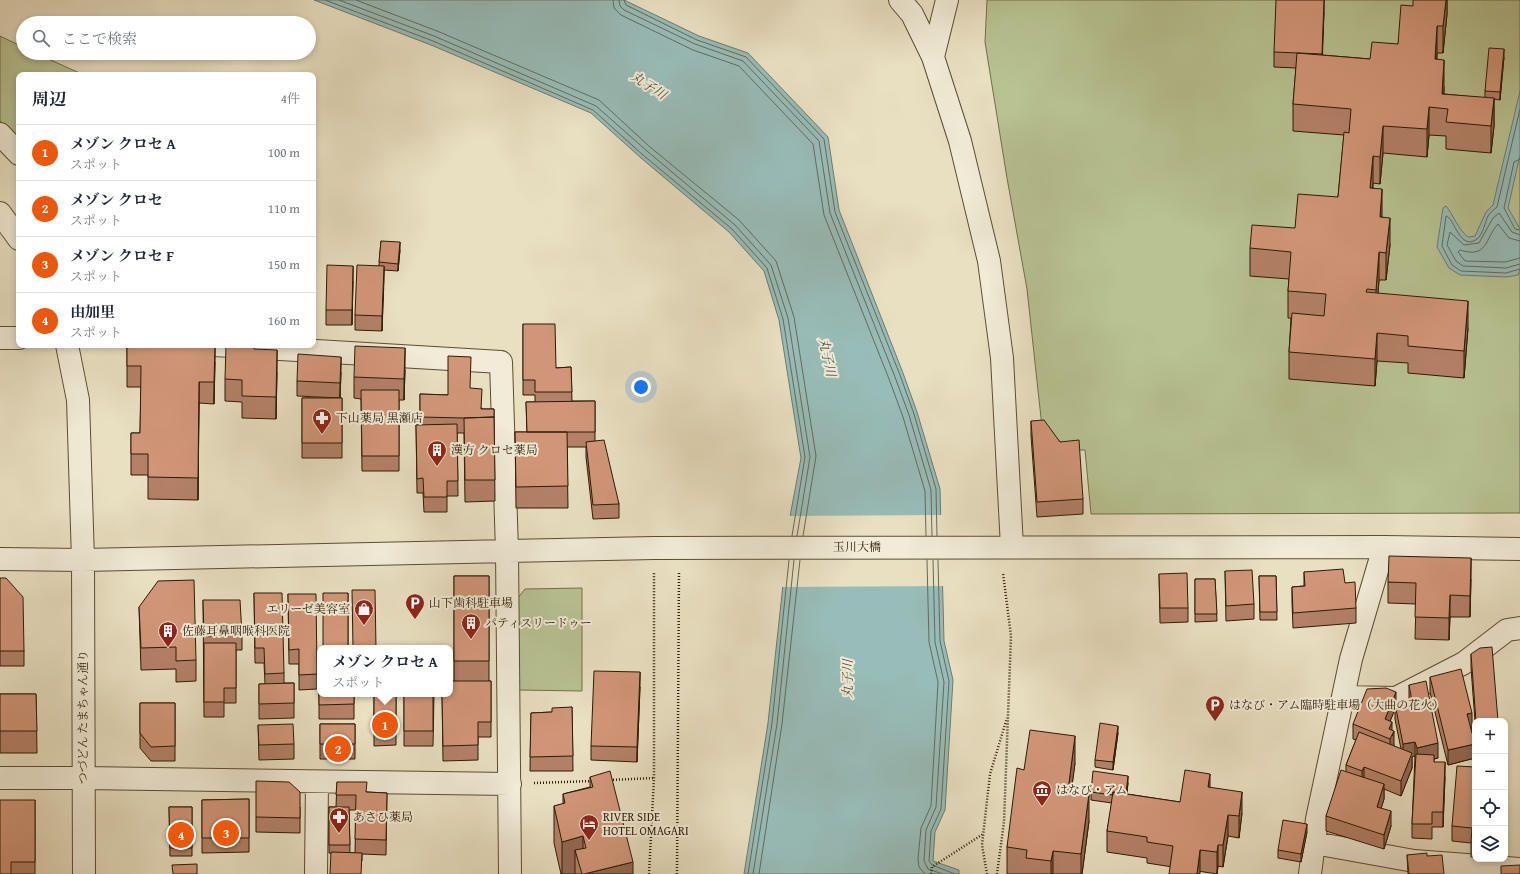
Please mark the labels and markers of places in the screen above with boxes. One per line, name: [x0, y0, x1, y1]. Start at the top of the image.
pharmacy icon: 下山薬局 黒瀬店: [311, 407, 333, 435]
place label: 下山薬局 黒瀬店: [336, 409, 423, 426]
building icon: 漢方 クロセ薬局: [426, 439, 448, 467]
place label: 漢方 クロセ薬局: [451, 441, 538, 458]
parking icon: 山下歯科駐車場: [404, 592, 426, 620]
place label: 山下歯科駐車場: [429, 594, 513, 611]
shop icon: エリーゼ美容室: [353, 598, 375, 626]
place label: エリーゼ美容室: [266, 600, 350, 617]
building icon: パティスリードゥー: [460, 612, 482, 640]
place label: パティスリードゥー: [485, 614, 592, 631]
building icon: 佐藤耳鼻咽喉科医院: [157, 620, 179, 648]
place label: 佐藤耳鼻咽喉科医院: [182, 622, 290, 639]
parking icon: はなび・アム臨時駐車場（大曲の花火）: [1204, 694, 1226, 722]
place label: はなび・アム臨時駐車場（大曲の花火）: [1229, 696, 1444, 713]
pin: 1: [372, 710, 398, 740]
pin: 2: [325, 734, 351, 764]
museum icon: はなび・アム: [1031, 779, 1053, 807]
place label: はなび・アム: [1056, 781, 1127, 798]
pharmacy icon: あさひ薬局: [328, 806, 350, 834]
place label: あさひ薬局: [353, 808, 413, 825]
place label: RIVER SIDE HOTEL OMAGARI: [603, 808, 689, 839]
hotel icon: RIVER SIDE HOTEL OMAGARI: [578, 813, 600, 841]
pin: 3: [213, 818, 239, 848]
pin: 4: [168, 820, 194, 850]

